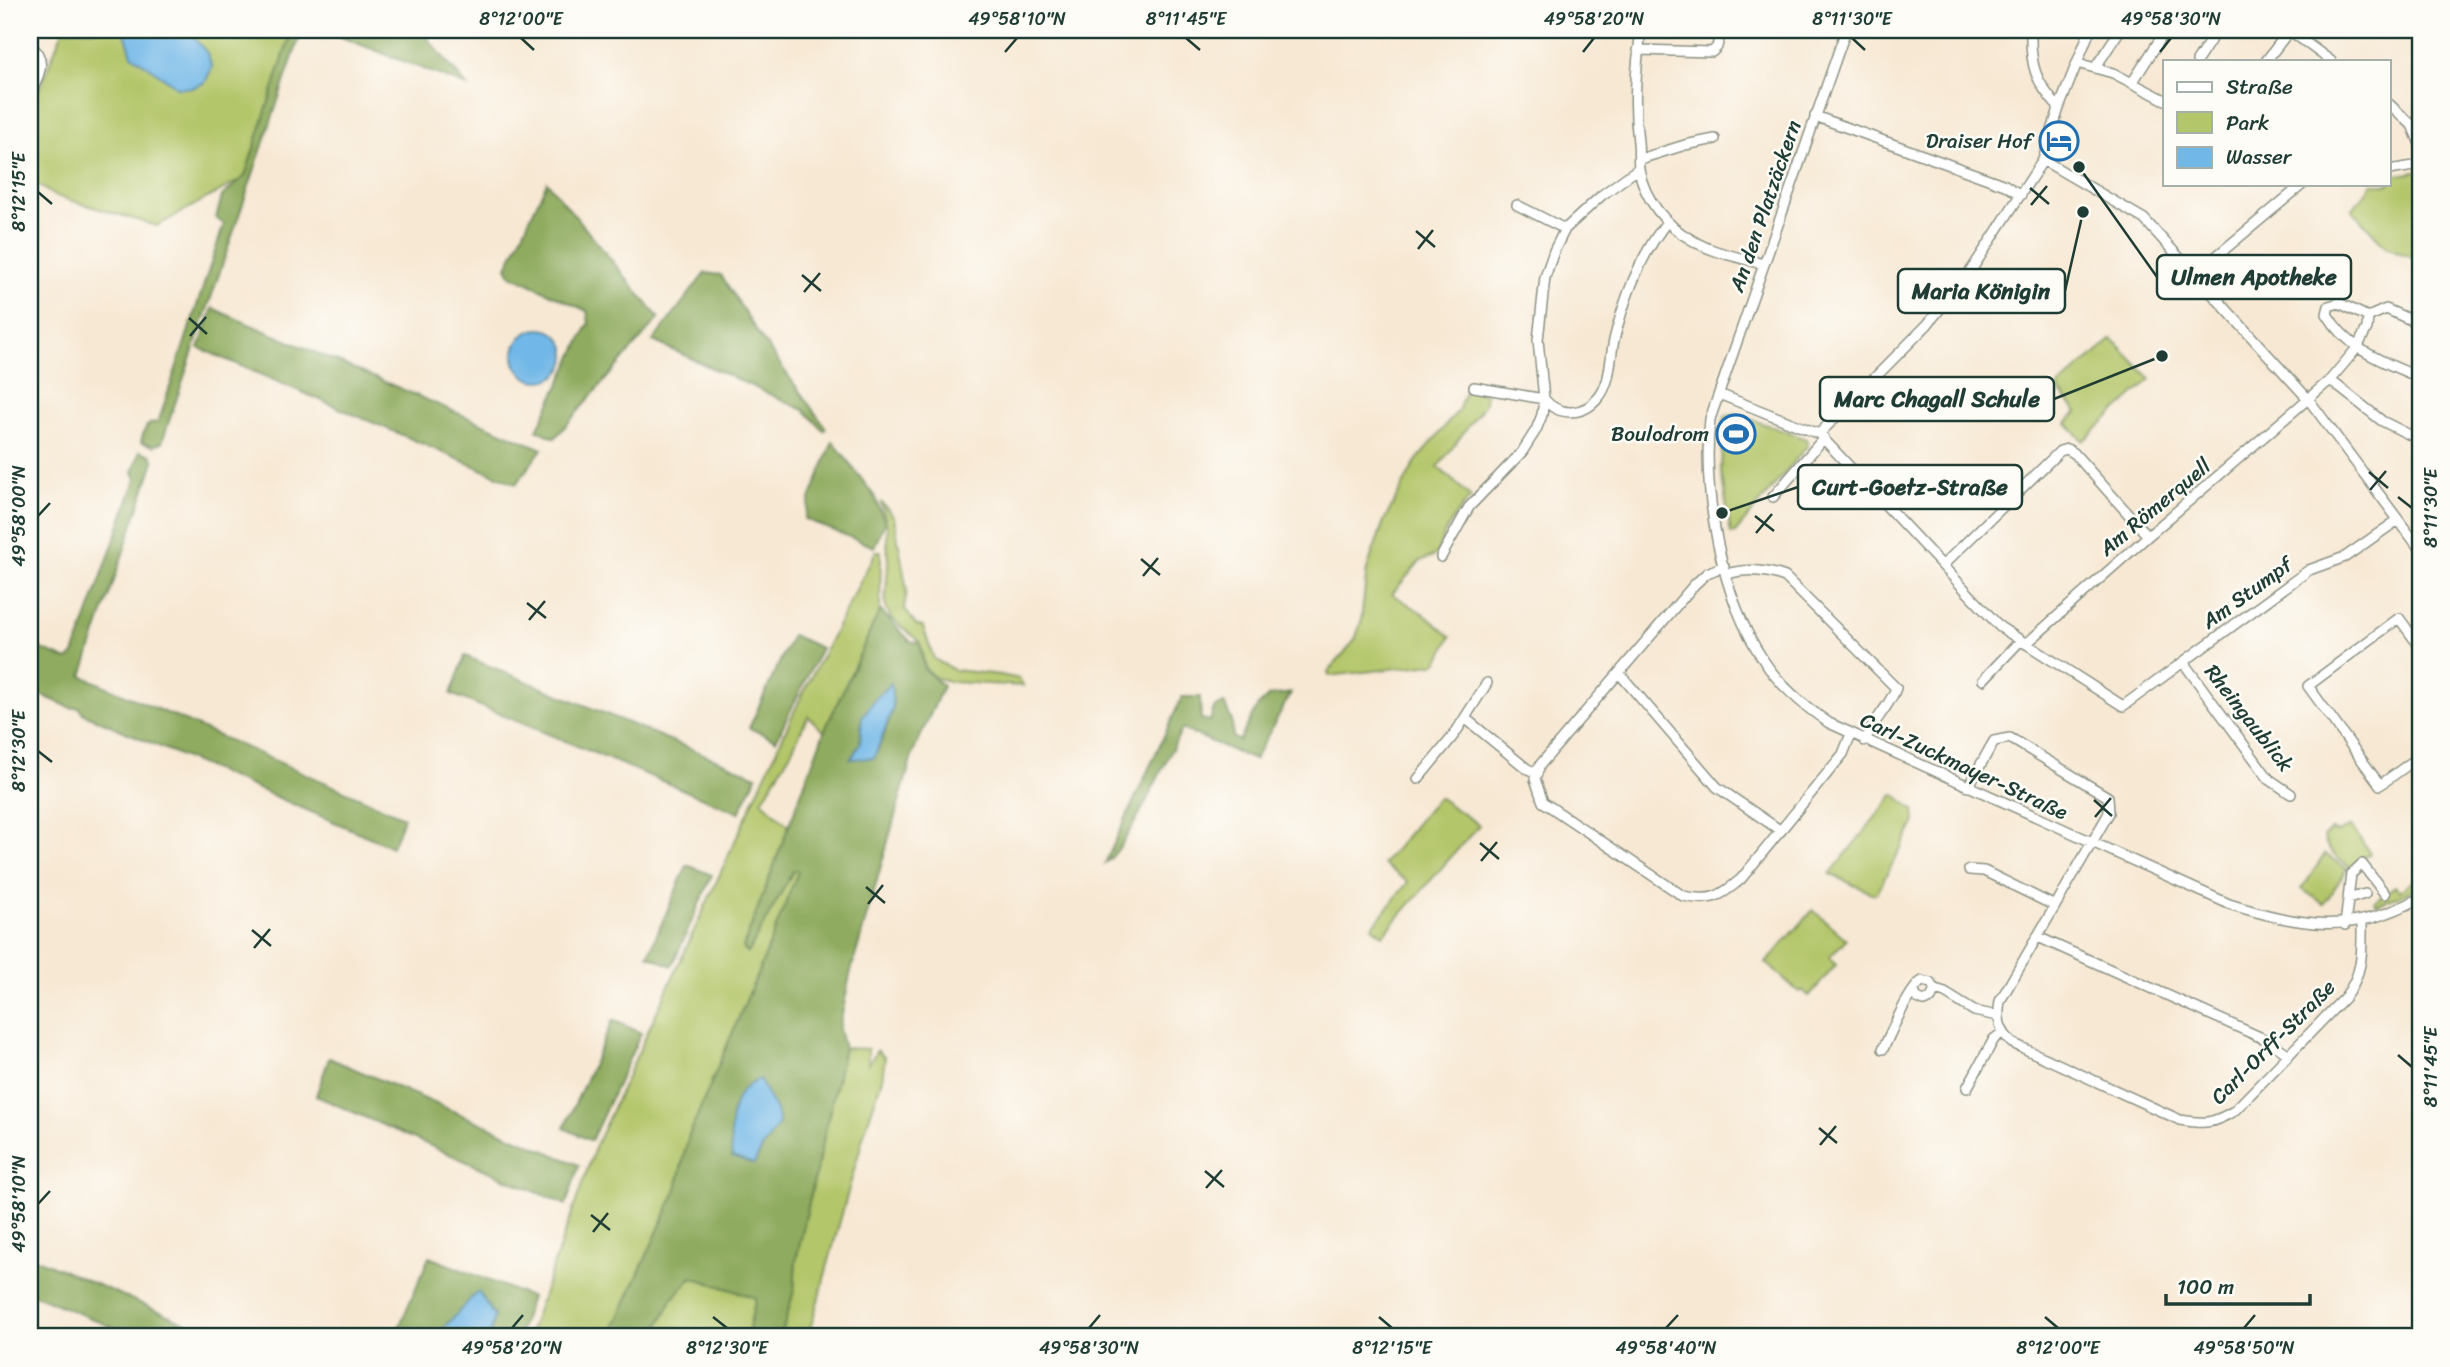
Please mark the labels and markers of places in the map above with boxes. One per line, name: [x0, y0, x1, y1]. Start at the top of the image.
hotel icon: Draiser Hof: [2038, 120, 2080, 162]
place label: Draiser Hof: [1926, 122, 2035, 160]
callout: Ulmen Apotheke: [2157, 255, 2351, 299]
callout: Maria Königin: [1898, 269, 2065, 313]
callout: Marc Chagall Schule: [1820, 377, 2054, 421]
sports icon: Boulodrom: [1715, 413, 1757, 455]
place label: Boulodrom: [1611, 415, 1709, 453]
callout: Curt-Goetz-Straße: [1798, 465, 2022, 509]

